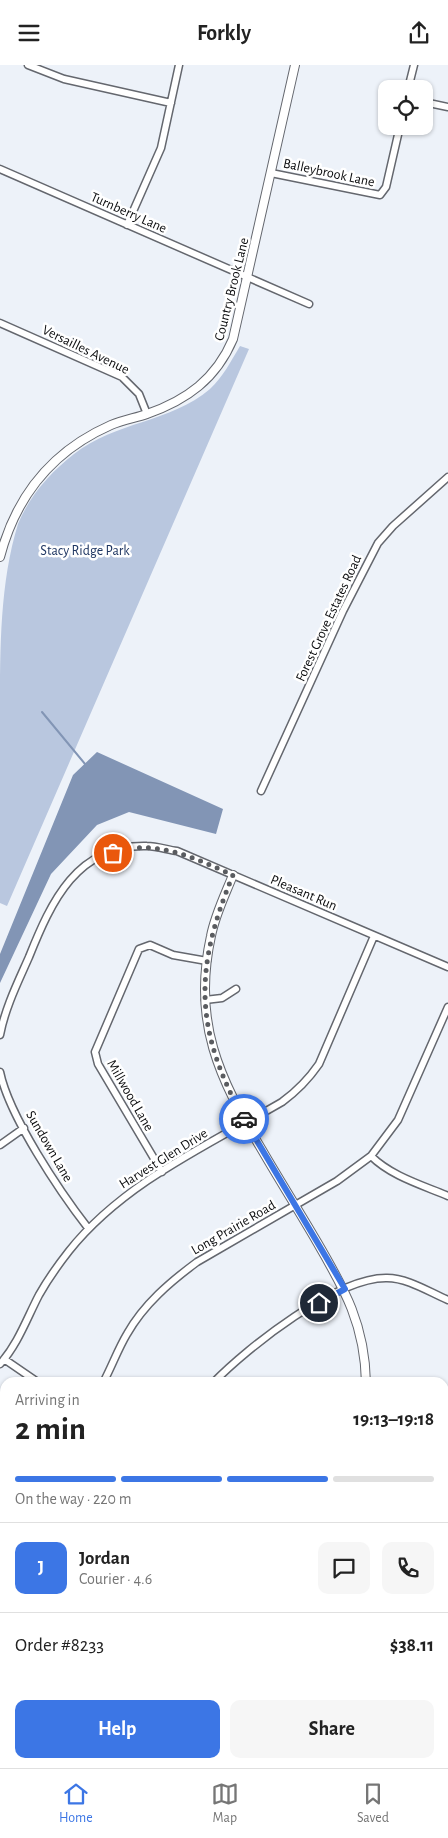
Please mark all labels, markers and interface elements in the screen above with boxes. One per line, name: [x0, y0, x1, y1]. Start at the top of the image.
icon: menu: [15, 19, 43, 47]
icon: share: [405, 19, 433, 47]
text: Forkly: [197, 22, 251, 44]
map controls: [378, 80, 433, 135]
button: locate: [378, 80, 433, 135]
street label: Balleybrook Lane: [282, 156, 376, 190]
street label: Turnberry Lane: [88, 190, 169, 236]
street label: Country Brook Lane: [212, 236, 252, 342]
street label: Versailles Avenue: [40, 323, 131, 377]
park label: Stacy Ridge Park: [40, 544, 130, 558]
street label: Forest Grove Estates Road: [293, 553, 364, 684]
pin: [92, 832, 134, 874]
icon: bag: [99, 839, 127, 867]
street label: Pleasant Run: [268, 873, 339, 913]
street label: Millwood Lane: [104, 1057, 156, 1134]
courier: [219, 1094, 269, 1144]
icon: car: [230, 1105, 258, 1133]
street label: Sundown Lane: [23, 1109, 75, 1184]
street label: Harvest Glen Drive: [117, 1126, 210, 1192]
street label: Long Prairie Road: [189, 1198, 278, 1258]
pin: [298, 1282, 340, 1324]
icon: home: [305, 1289, 333, 1317]
text: Arriving in: [15, 1392, 80, 1408]
text: 19:13–19:18: [353, 1410, 434, 1429]
text: 2 min: [15, 1413, 86, 1445]
text: On the way · 220 m: [15, 1491, 131, 1507]
button: chat: [318, 1542, 370, 1594]
button: phone: [382, 1542, 434, 1594]
text: Jordan: [79, 1549, 130, 1568]
text: J: [38, 1558, 44, 1577]
text: Courier · 4.6: [79, 1571, 152, 1587]
text: Order #8233: [15, 1636, 104, 1655]
text: $38.11: [390, 1636, 434, 1655]
button: Help: [15, 1700, 220, 1758]
button: Share: [230, 1700, 434, 1758]
tab: Home: [59, 1780, 93, 1827]
tab: Map: [211, 1780, 239, 1827]
tab: Saved: [357, 1780, 389, 1827]

